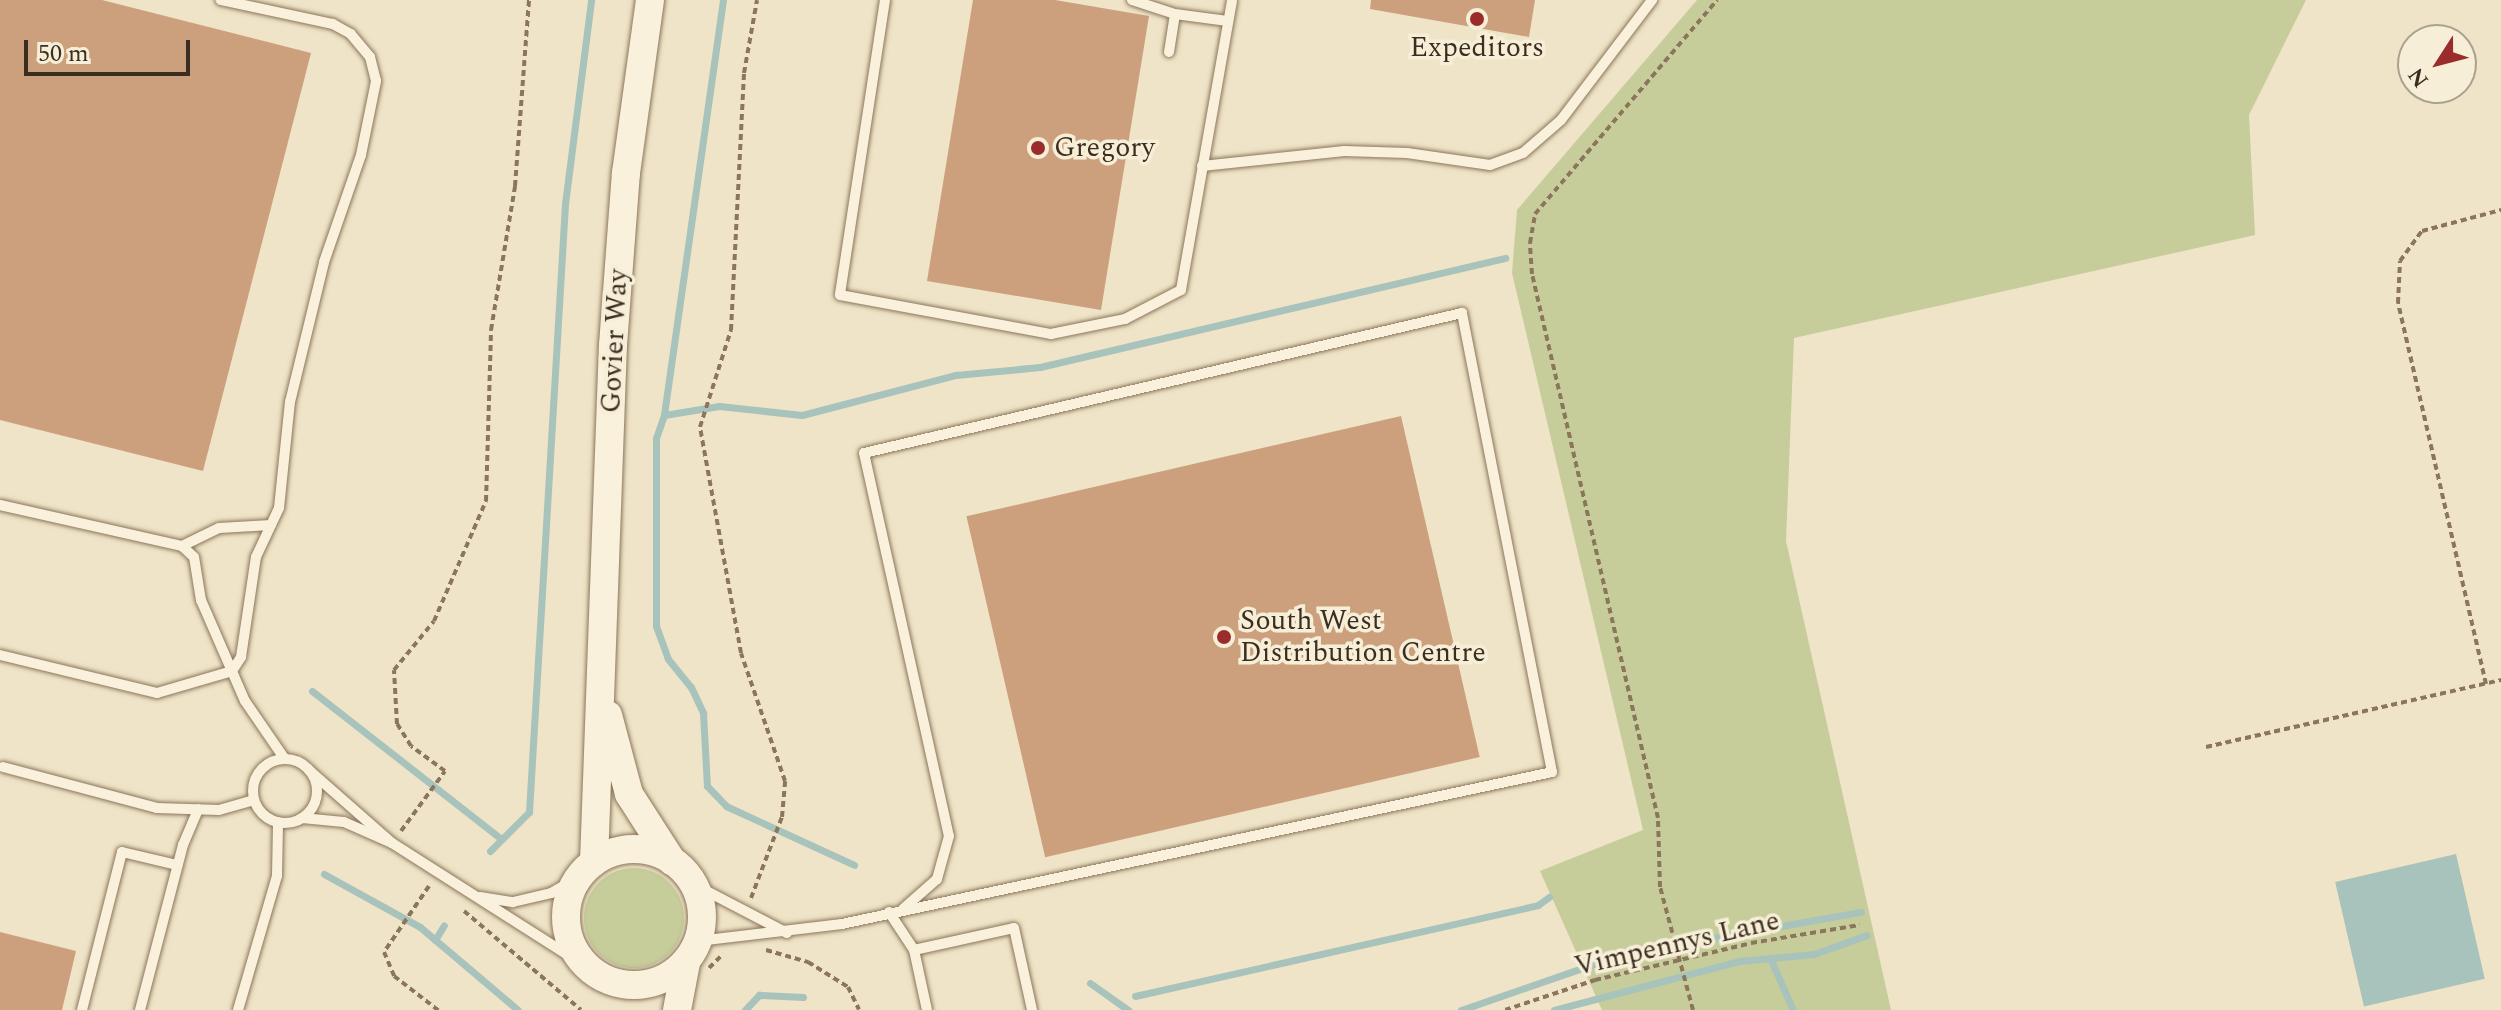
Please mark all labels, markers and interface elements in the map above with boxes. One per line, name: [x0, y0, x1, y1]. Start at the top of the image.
marker: Expeditors: [1468, 10, 1486, 28]
scale bar: [28, 24, 194, 74]
north arrow: [2397, 24, 2477, 104]
place label: Expeditors: [1410, 31, 1544, 65]
text: 50 m: [38, 36, 89, 72]
text: N: [2400, 60, 2437, 94]
place label: Gregory: [1054, 131, 1155, 165]
marker: Gregory: [1029, 139, 1047, 157]
street label: Govier Way: [594, 268, 636, 414]
place label: South West Distribution Centre: [1240, 604, 1486, 670]
marker: South West Distribution Centre: [1215, 628, 1233, 646]
street label: Vimpennys Lane: [1571, 904, 1783, 984]

